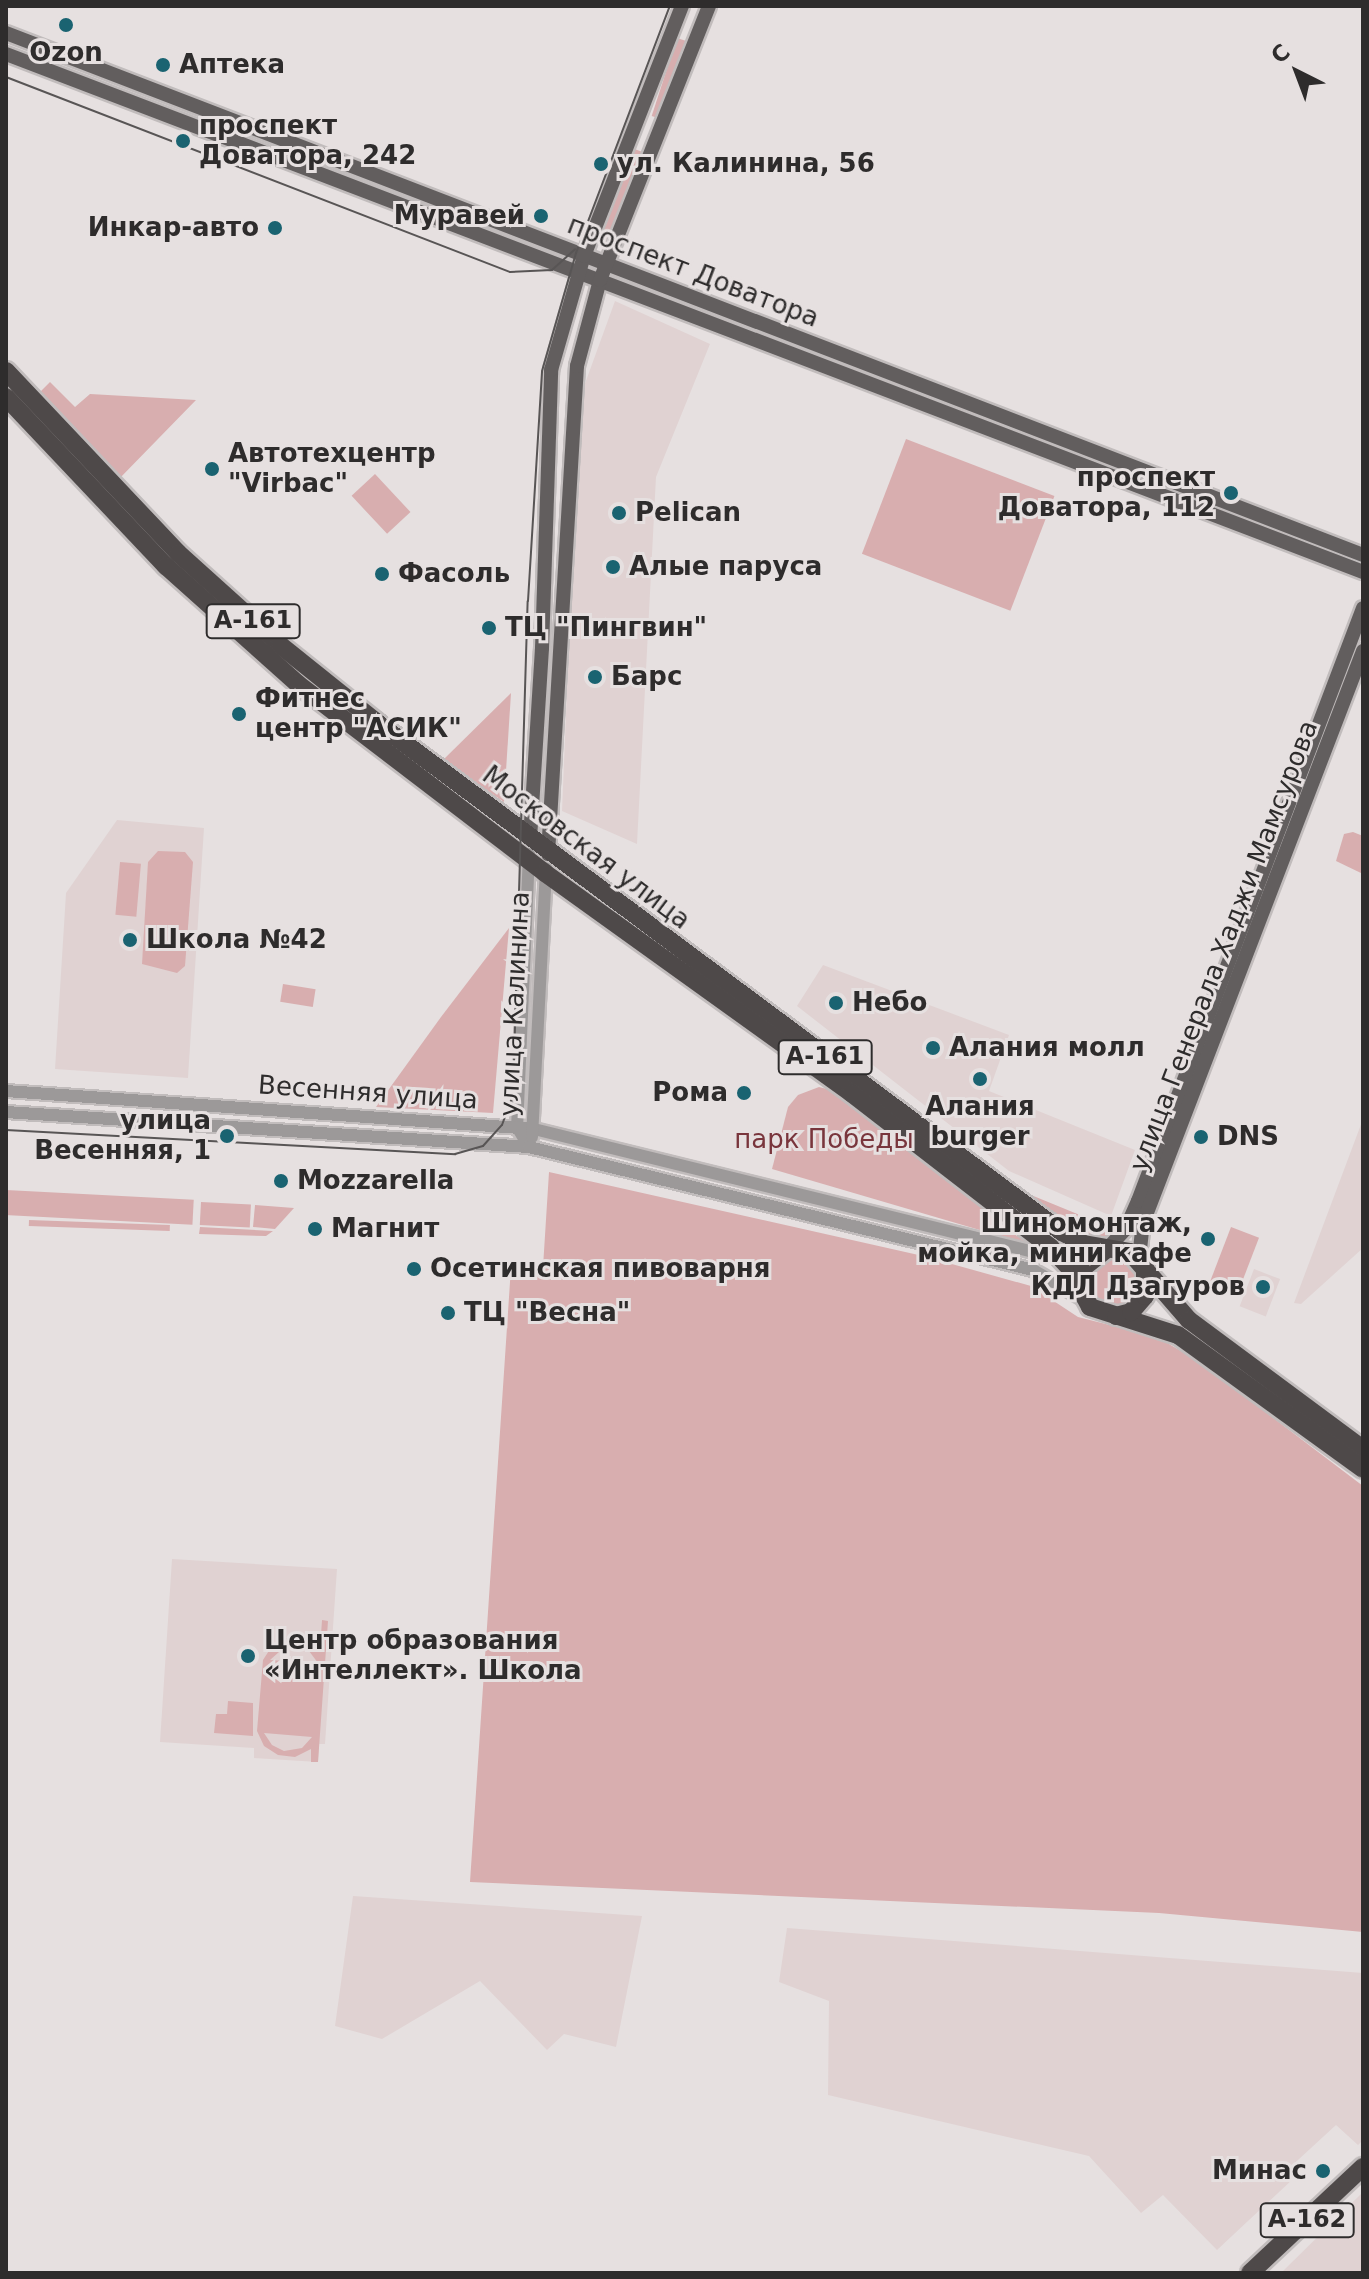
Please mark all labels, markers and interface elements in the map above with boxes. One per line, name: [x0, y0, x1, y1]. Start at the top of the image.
marker: Ozon: [57, 16, 75, 34]
north arrow: [1257, 32, 1337, 112]
place label: Ozon: [29, 37, 103, 69]
text: С: [1266, 39, 1295, 68]
place label: Аптека: [179, 49, 285, 81]
marker: Аптека: [154, 56, 172, 74]
place label: проспект Доватора, 242: [199, 110, 416, 172]
marker: проспект Доватора, 242: [174, 132, 192, 150]
place label: ул. Калинина, 56: [617, 148, 875, 180]
marker: ул. Калинина, 56: [592, 155, 610, 173]
place label: Муравей: [394, 200, 525, 232]
marker: Муравей: [532, 207, 550, 225]
street label: проспект Доватора: [563, 210, 823, 334]
place label: Инкар-авто: [88, 212, 259, 244]
marker: Инкар-авто: [266, 219, 284, 237]
place label: Автотехцентр "Virbac": [228, 438, 436, 500]
marker: Автотехцентр "Virbac": [203, 460, 221, 478]
place label: проспект Доватора, 112: [998, 462, 1215, 524]
marker: проспект Доватора, 112: [1222, 484, 1240, 502]
place label: Pelican: [635, 497, 741, 529]
marker: Pelican: [610, 504, 628, 522]
place label: Алые паруса: [629, 551, 822, 583]
place label: Фасоль: [398, 558, 510, 590]
marker: Алые паруса: [604, 558, 622, 576]
marker: Фасоль: [373, 565, 391, 583]
road number: А-161: [205, 601, 301, 641]
place label: ТЦ "Пингвин": [505, 612, 707, 644]
marker: ТЦ "Пингвин": [480, 619, 498, 637]
place label: Барс: [611, 661, 682, 693]
marker: Барс: [586, 668, 604, 686]
place label: Фитнес центр "АСИК": [255, 683, 462, 744]
marker: Фитнес центр "АСИК": [230, 705, 248, 723]
street label: улица Генерала Хаджи Мамсурова: [1123, 716, 1325, 1176]
street label: Московская улица: [476, 760, 696, 936]
street label: улица Калинина: [494, 891, 536, 1117]
place label: Школа №42: [146, 924, 327, 956]
marker: Школа №42: [121, 931, 139, 949]
place label: Небо: [852, 987, 927, 1019]
marker: Небо: [827, 994, 845, 1012]
place label: Алания молл: [949, 1032, 1145, 1064]
road number: А-161: [777, 1037, 873, 1077]
marker: Алания молл: [924, 1039, 942, 1057]
street label: Весенняя улица: [257, 1070, 479, 1116]
marker: Алания burger: [971, 1070, 989, 1088]
place label: Рома: [652, 1077, 728, 1109]
marker: Рома: [735, 1084, 753, 1102]
place label: Алания burger: [925, 1091, 1035, 1152]
place label: улица Весенняя, 1: [34, 1105, 211, 1166]
place label: DNS: [1217, 1121, 1279, 1153]
park label: парк Победы: [734, 1124, 914, 1156]
marker: улица Весенняя, 1: [218, 1127, 236, 1145]
marker: DNS: [1192, 1128, 1210, 1146]
place label: Mozzarella: [297, 1165, 454, 1197]
marker: Mozzarella: [272, 1172, 290, 1190]
place label: Шиномонтаж, мойка, мини кафе: [917, 1208, 1192, 1270]
place label: Магнит: [331, 1213, 439, 1245]
marker: Магнит: [306, 1220, 324, 1238]
marker: Шиномонтаж, мойка, мини кафе: [1199, 1230, 1217, 1248]
place label: Осетинская пивоварня: [430, 1253, 771, 1285]
marker: Осетинская пивоварня: [405, 1260, 423, 1278]
place label: КДЛ Дзагуров: [1031, 1271, 1245, 1303]
marker: КДЛ Дзагуров: [1252, 1276, 1274, 1298]
place label: ТЦ "Весна": [464, 1297, 630, 1329]
marker: ТЦ "Весна": [439, 1304, 457, 1322]
place label: Центр образования «Интеллект». Школа: [264, 1625, 582, 1686]
marker: Центр образования «Интеллект». Школа: [239, 1647, 257, 1665]
place label: Минас: [1212, 2155, 1307, 2187]
marker: Минас: [1314, 2162, 1332, 2180]
road number: А-162: [1259, 2200, 1355, 2240]

